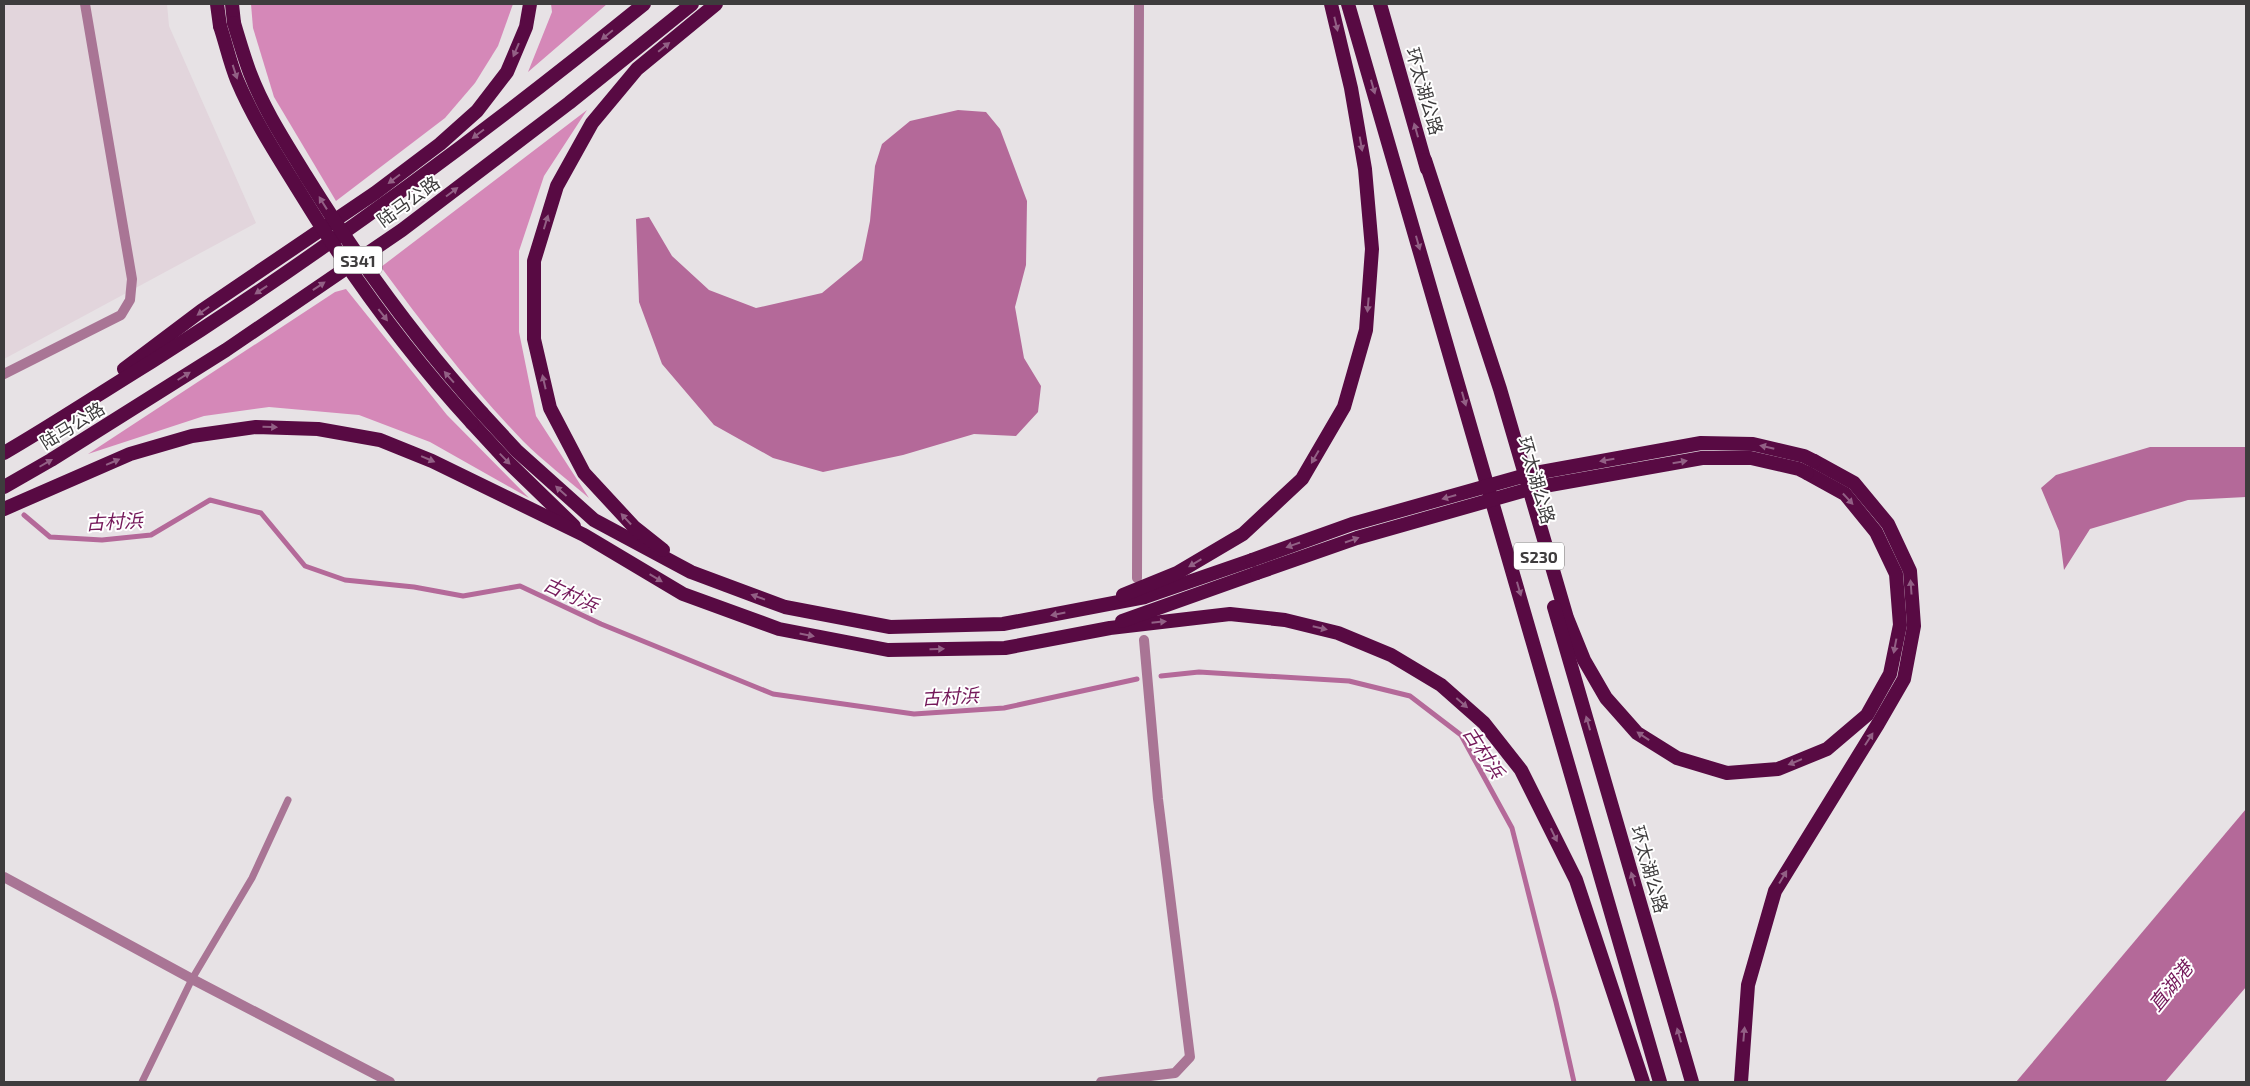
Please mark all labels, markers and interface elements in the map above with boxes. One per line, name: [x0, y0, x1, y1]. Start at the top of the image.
one-way arrow: [1332, 17, 1340, 33]
one-way arrow: [600, 29, 613, 40]
one-way arrow: [657, 41, 670, 52]
one-way arrow: [512, 43, 520, 57]
street label: 环太湖公路: [1402, 45, 1448, 137]
one-way arrow: [232, 65, 239, 80]
one-way arrow: [1369, 80, 1377, 95]
one-way arrow: [1412, 123, 1420, 138]
one-way arrow: [472, 129, 485, 140]
one-way arrow: [1357, 136, 1365, 152]
street label: 陆马公路: [372, 171, 444, 231]
one-way arrow: [388, 173, 401, 184]
one-way arrow: [445, 187, 458, 198]
one-way arrow: [318, 197, 328, 210]
one-way arrow: [542, 215, 550, 230]
one-way arrow: [1415, 236, 1423, 251]
road number: S341: [334, 246, 382, 274]
one-way arrow: [312, 281, 326, 291]
one-way arrow: [254, 285, 267, 295]
one-way arrow: [1364, 297, 1372, 313]
one-way arrow: [196, 306, 209, 316]
one-way arrow: [378, 308, 388, 322]
one-way arrow: [444, 370, 455, 383]
one-way arrow: [177, 372, 190, 381]
one-way arrow: [540, 374, 548, 389]
one-way arrow: [1460, 392, 1468, 407]
street label: 陆马公路: [36, 397, 108, 453]
one-way arrow: [263, 424, 279, 432]
street label: 环太湖公路: [1514, 434, 1560, 526]
one-way arrow: [1760, 443, 1775, 451]
one-way arrow: [1310, 450, 1319, 463]
one-way arrow: [499, 452, 511, 464]
one-way arrow: [421, 456, 435, 464]
one-way arrow: [1599, 456, 1614, 464]
one-way arrow: [106, 457, 120, 465]
one-way arrow: [1672, 457, 1688, 465]
one-way arrow: [40, 458, 53, 467]
one-way arrow: [556, 485, 568, 497]
one-way arrow: [1842, 492, 1854, 504]
one-way arrow: [1441, 493, 1456, 501]
water label: 古村浜: [85, 508, 145, 534]
one-way arrow: [620, 513, 632, 525]
one-way arrow: [1345, 535, 1360, 543]
one-way arrow: [1286, 542, 1301, 549]
road number: S230: [1514, 542, 1564, 570]
one-way arrow: [1188, 558, 1201, 567]
water label: 古村浜: [540, 572, 603, 617]
one-way arrow: [649, 573, 662, 582]
one-way arrow: [1907, 579, 1915, 595]
one-way arrow: [1515, 582, 1523, 597]
one-way arrow: [750, 593, 765, 600]
one-way arrow: [1050, 610, 1066, 618]
one-way arrow: [1151, 618, 1167, 626]
one-way arrow: [1312, 624, 1327, 632]
one-way arrow: [799, 631, 815, 639]
one-way arrow: [1891, 638, 1899, 654]
one-way arrow: [929, 645, 945, 653]
water label: 古村浜: [921, 683, 981, 709]
one-way arrow: [1456, 697, 1468, 708]
one-way arrow: [1584, 716, 1592, 731]
water label: 古村浜: [1459, 722, 1510, 784]
one-way arrow: [1636, 732, 1649, 741]
one-way arrow: [1864, 733, 1873, 746]
one-way arrow: [1787, 758, 1802, 766]
street label: 环太湖公路: [1627, 823, 1673, 915]
one-way arrow: [1550, 828, 1558, 842]
one-way arrow: [1778, 871, 1787, 884]
one-way arrow: [1629, 872, 1637, 887]
water label: 直湖港: [2143, 954, 2199, 1015]
one-way arrow: [1740, 1025, 1748, 1041]
one-way arrow: [1674, 1028, 1682, 1043]

